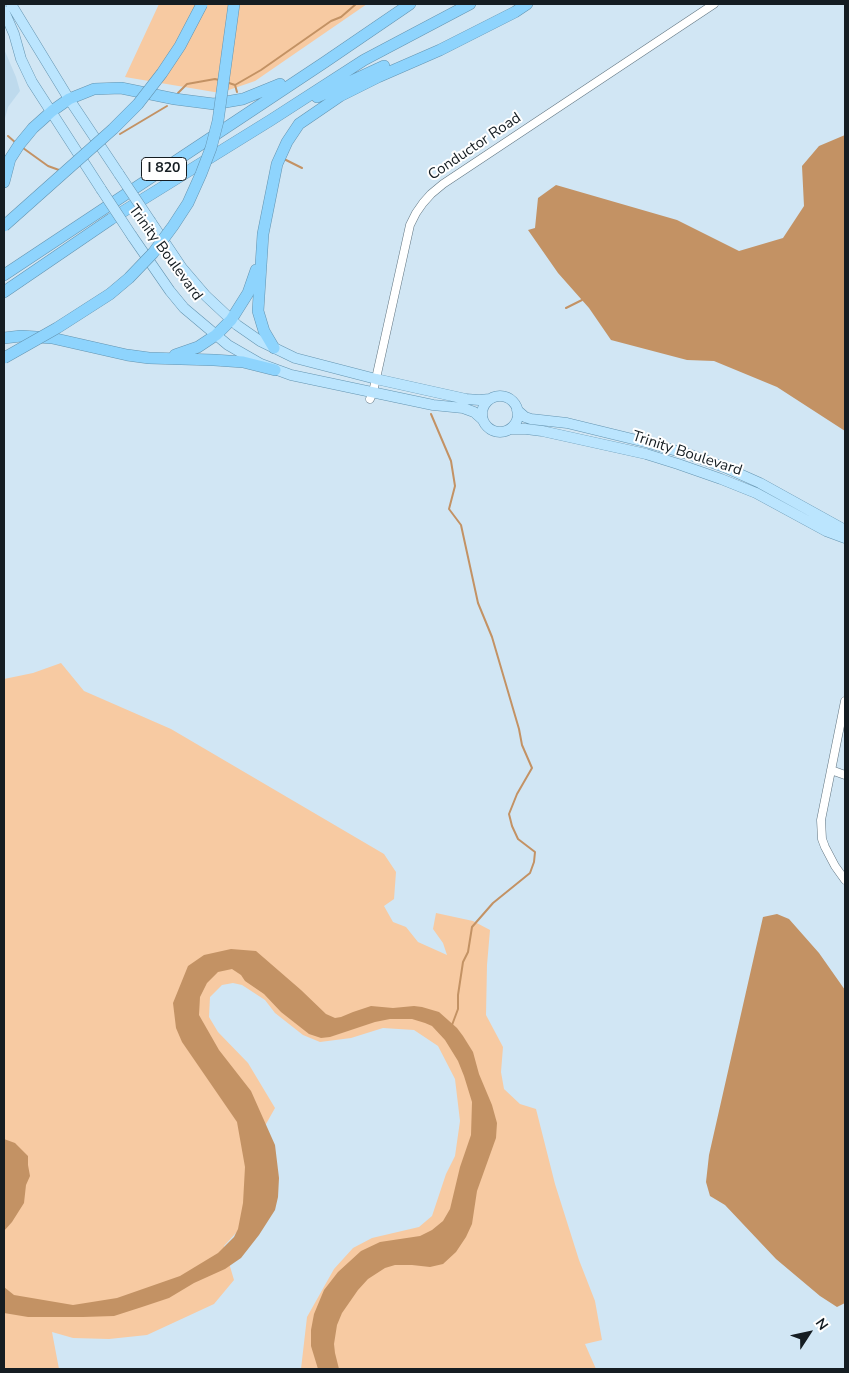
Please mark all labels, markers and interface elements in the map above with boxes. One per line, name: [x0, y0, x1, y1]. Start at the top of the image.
street label: Conductor Road: [425, 109, 525, 185]
road number: I 820: [142, 157, 186, 180]
street label: Trinity Boulevard: [124, 201, 206, 305]
street label: Trinity Boulevard: [630, 428, 744, 480]
north arrow: [784, 1308, 834, 1358]
text: N: [811, 1314, 832, 1334]

